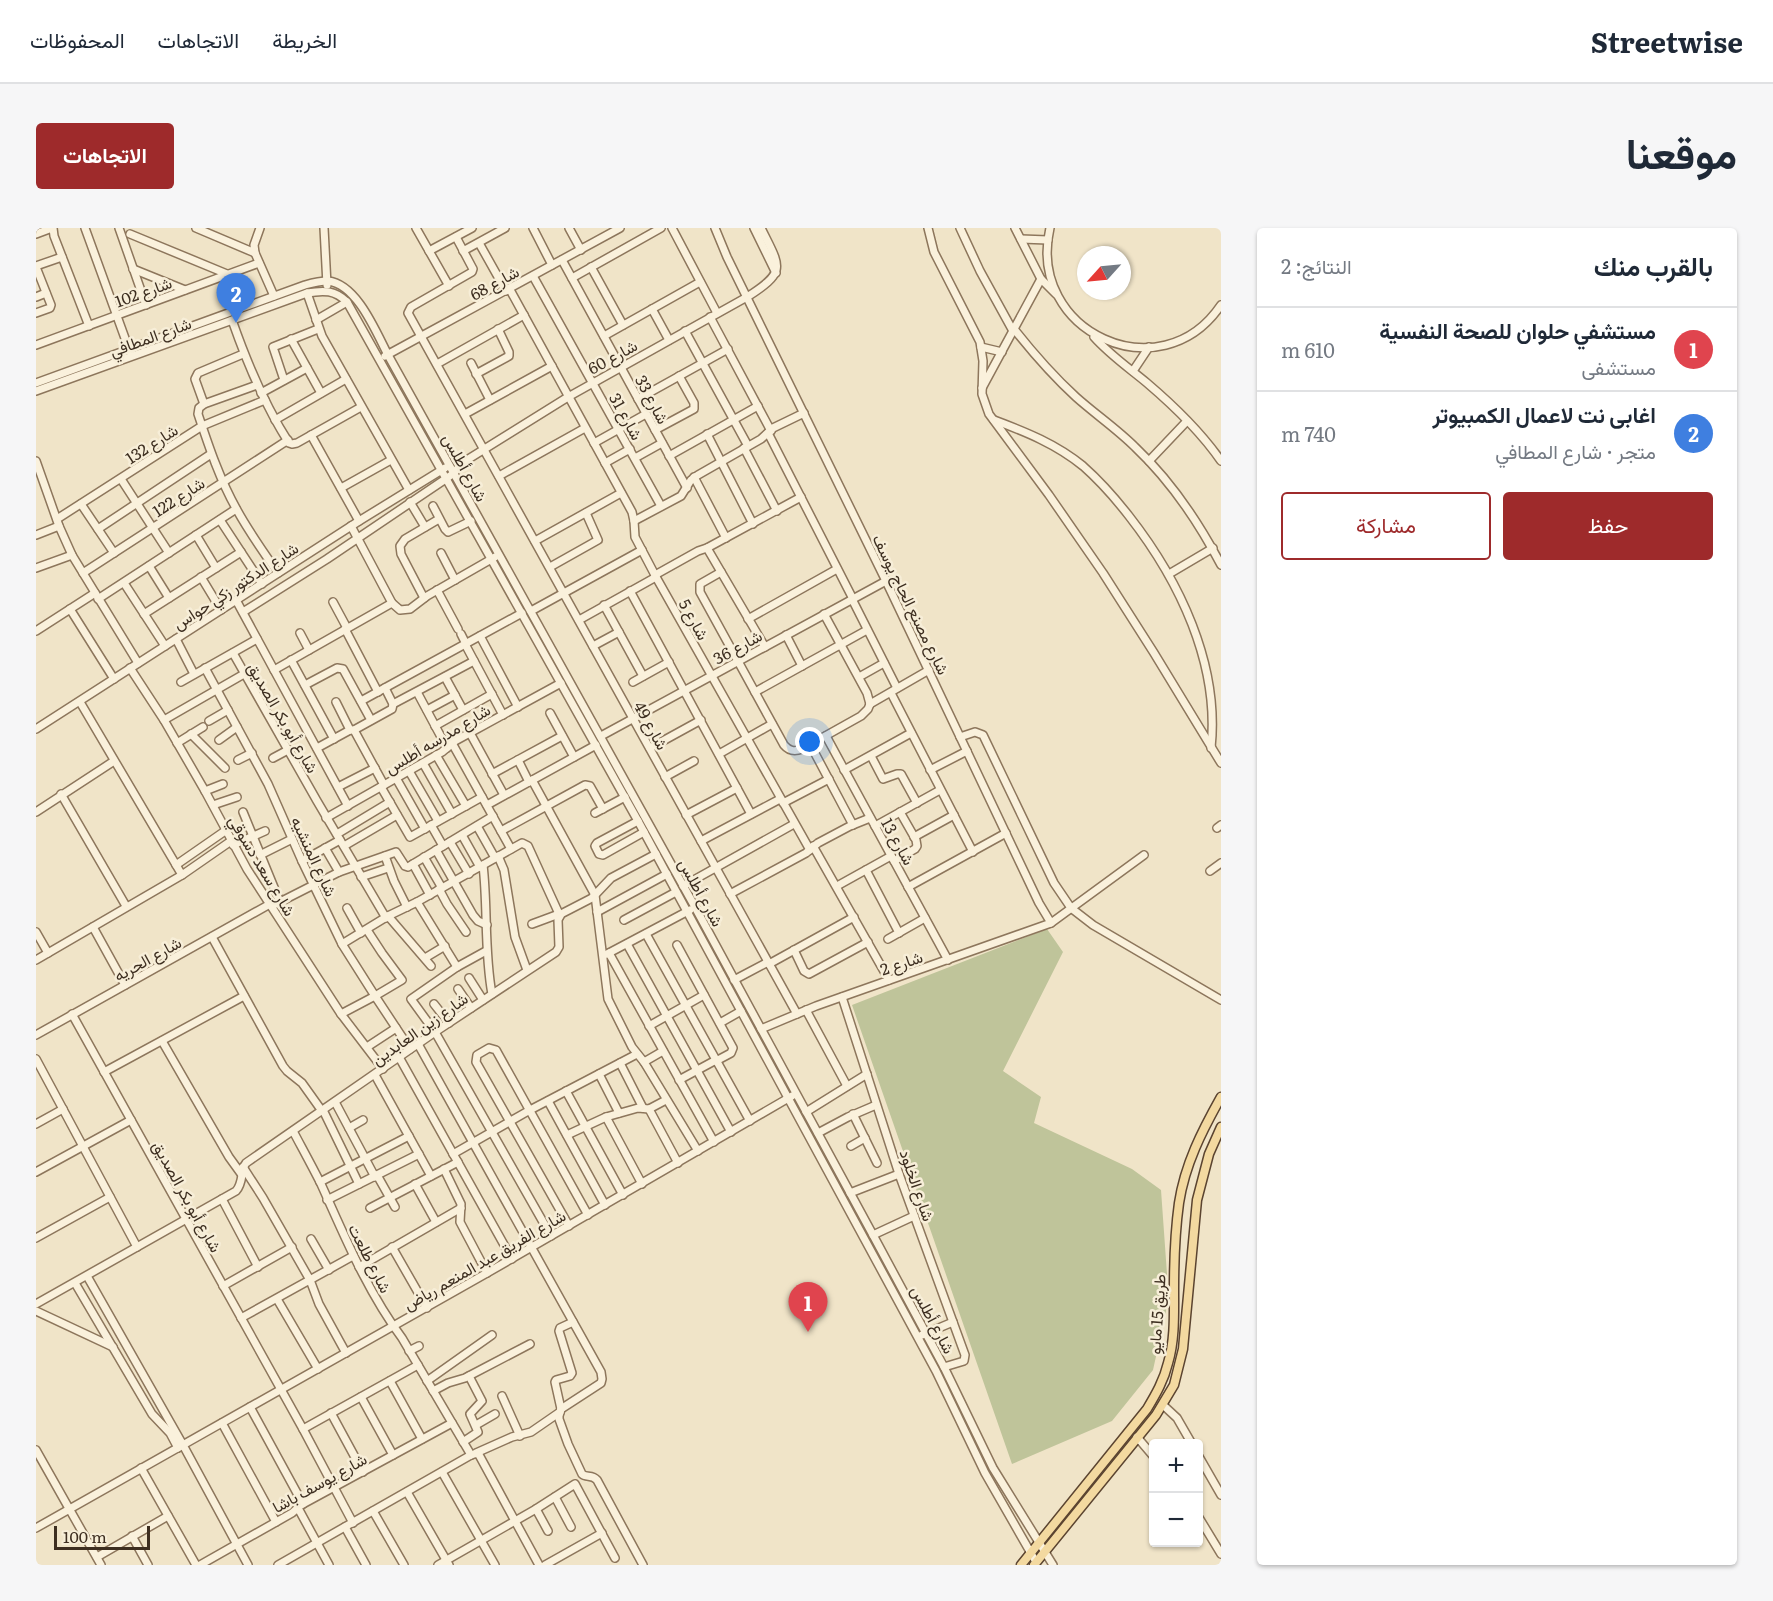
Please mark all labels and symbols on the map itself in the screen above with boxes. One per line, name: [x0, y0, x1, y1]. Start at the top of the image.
north arrow: [1077, 246, 1131, 300]
street label: شارع 68: [465, 259, 523, 306]
street label: شارع 102: [111, 270, 175, 313]
pin: 2: [216, 274, 256, 323]
street label: شارع المطافي: [106, 310, 195, 365]
street label: شارع 60: [583, 333, 642, 380]
street label: شارع 33: [629, 370, 676, 428]
street label: شارع 31: [603, 388, 650, 444]
street label: شارع 132: [120, 417, 182, 470]
street label: شارع أطلس: [437, 429, 495, 506]
street label: شارع 122: [147, 470, 209, 523]
street label: شارع مصنع الحاج يوسف: [867, 530, 956, 679]
street label: شارع الدكتور زكي حواس: [167, 535, 304, 637]
street label: شارع 5: [673, 594, 716, 644]
street label: شارع 36: [708, 623, 766, 670]
street label: شارع أبو بكر الصديق: [242, 657, 325, 777]
street label: شارع 49: [628, 696, 675, 754]
street label: شارع مدرسه أطلس: [379, 697, 495, 780]
your location: [795, 727, 824, 756]
street label: شارع سعد دسوقي: [221, 810, 303, 922]
street label: شارع المنشيه: [285, 812, 344, 900]
street label: شارع 13: [875, 813, 922, 869]
street label: شارع أطلس: [673, 854, 731, 931]
street label: شارع الحريه: [109, 930, 186, 987]
street label: شارع 2: [877, 944, 926, 981]
street label: شارع زين العابدين: [366, 986, 473, 1071]
street label: شارع أبو بكر الصديق: [146, 1136, 229, 1257]
street label: شارع الخلود: [894, 1146, 941, 1224]
street label: شارع الفريق عبد المنعم رياض: [398, 1203, 570, 1316]
street label: شارع طلعت: [342, 1219, 399, 1297]
street label: طريق 15 مايو: [1141, 1273, 1171, 1355]
street label: شارع أطلس: [905, 1281, 962, 1358]
pin: 1: [788, 1282, 828, 1332]
street label: شارع يوسف باشا: [267, 1446, 371, 1519]
scale bar: [54, 1523, 150, 1550]

